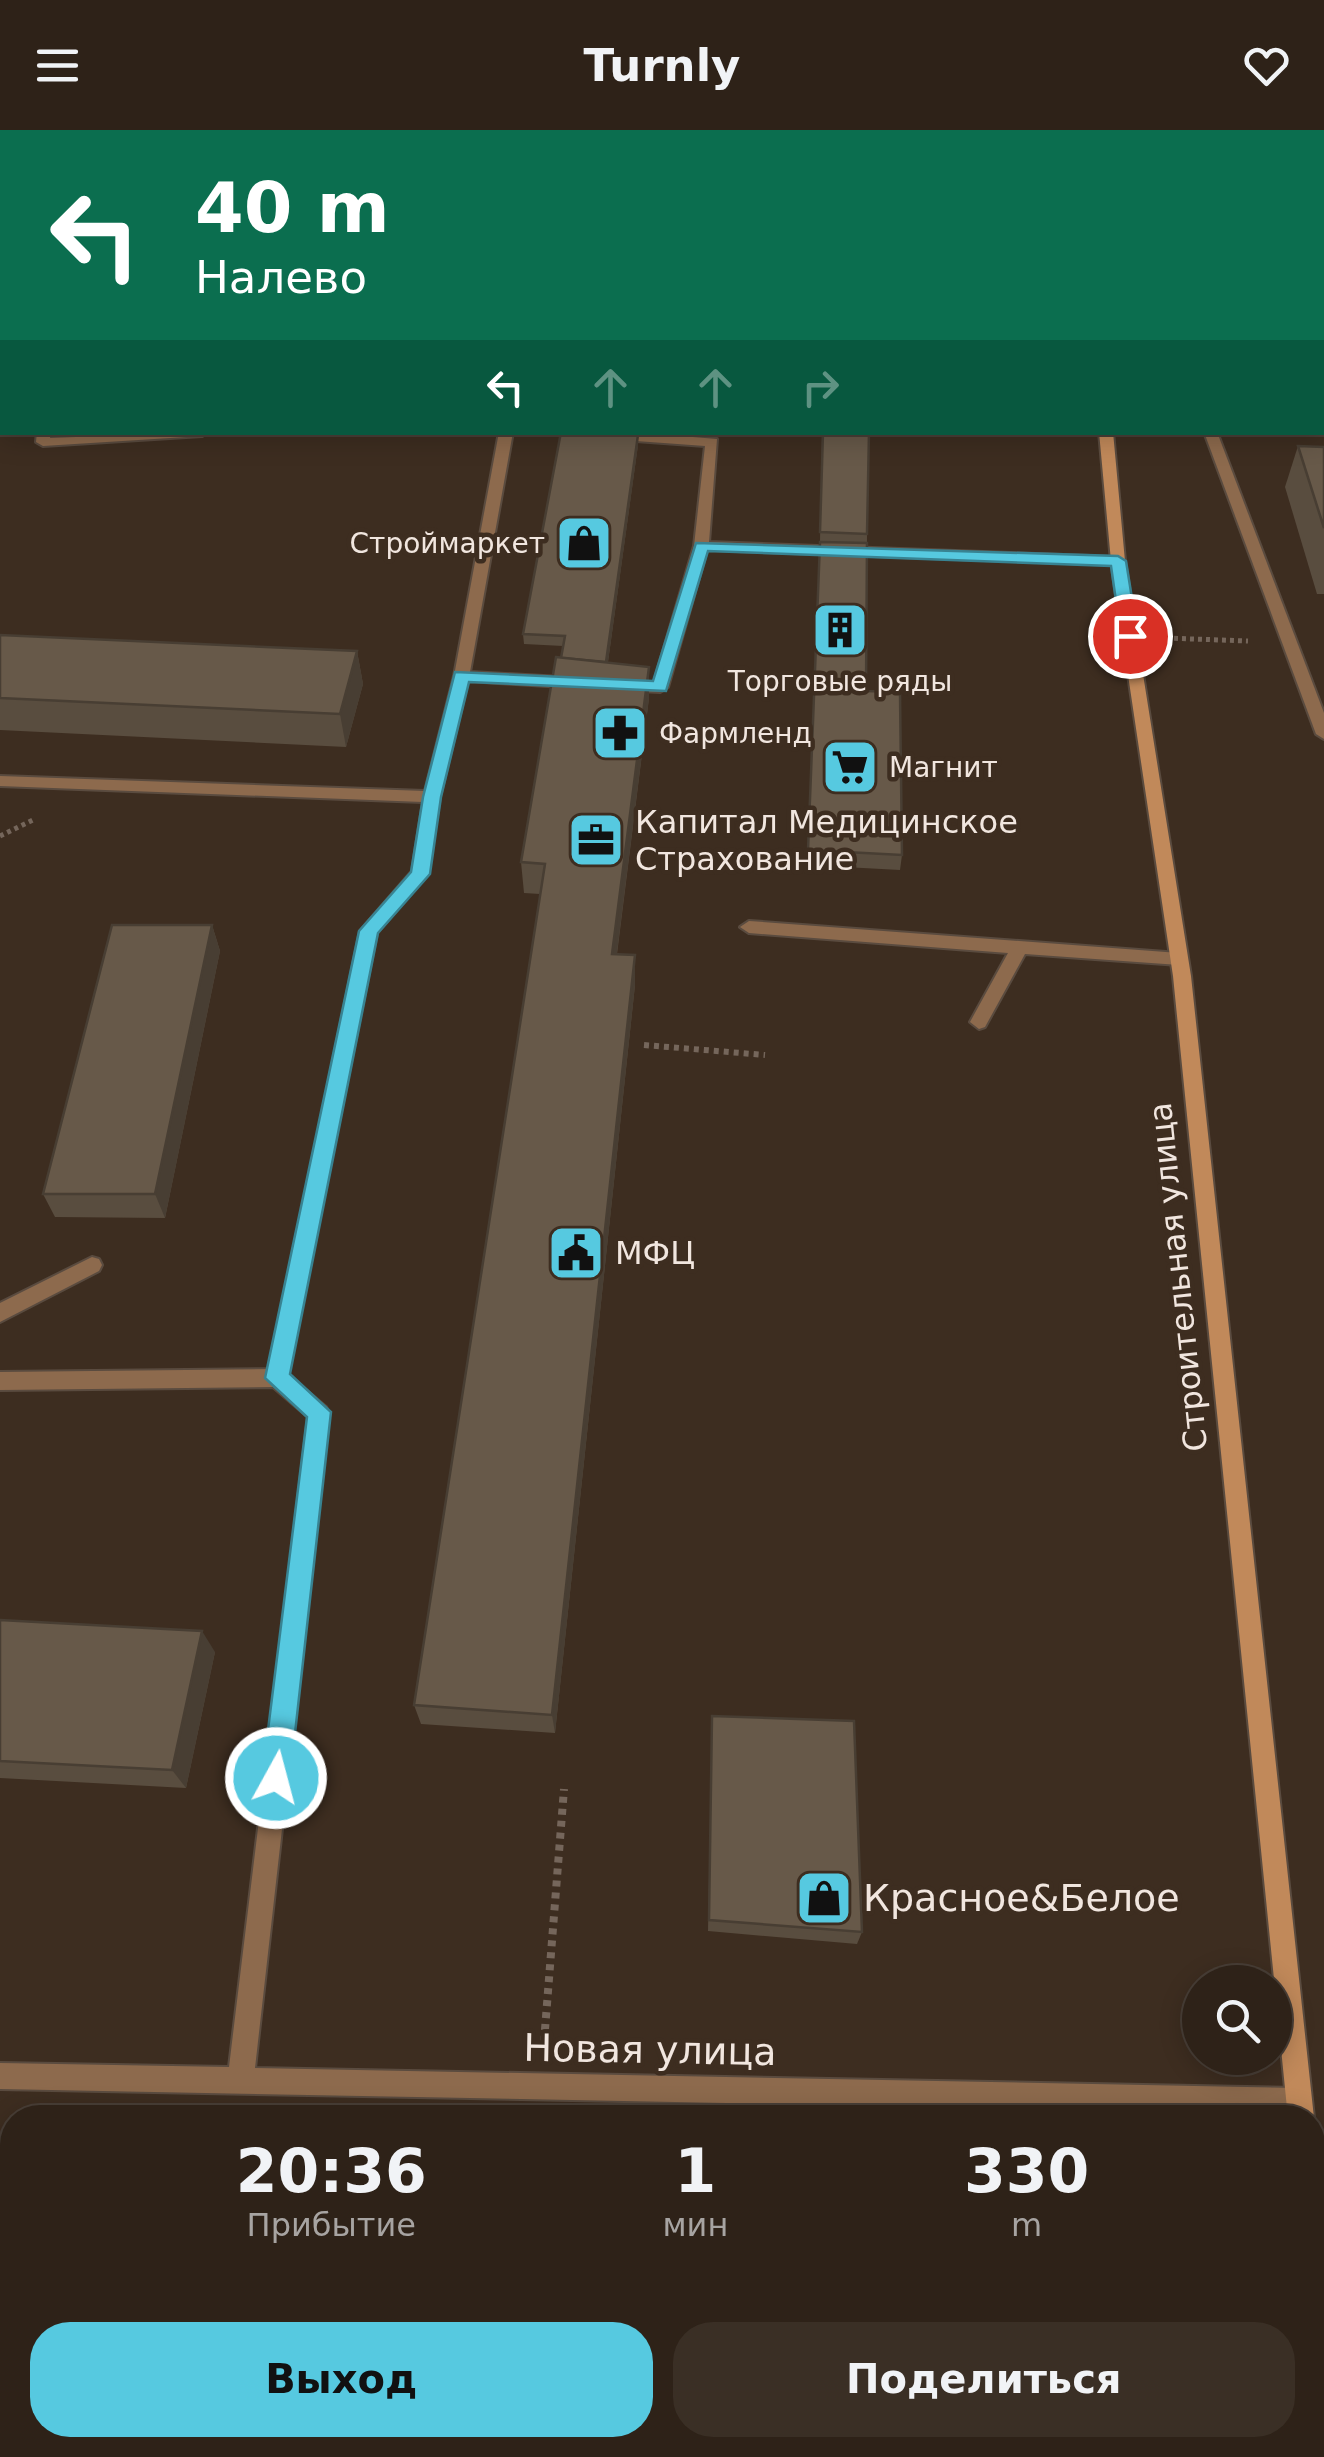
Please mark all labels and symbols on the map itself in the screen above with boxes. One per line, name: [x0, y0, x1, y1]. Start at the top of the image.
shop icon: Строймаркет: [554, 513, 614, 573]
place label: Строймаркет: [350, 527, 545, 560]
pin: [1088, 594, 1173, 679]
building icon: Торговые ряды: [810, 600, 870, 660]
place label: Торговые ряды: [727, 665, 952, 698]
pharmacy icon: Фармленд: [590, 703, 650, 763]
place label: Фармленд: [659, 717, 812, 750]
supermarket icon: Магнит: [820, 737, 880, 797]
place label: Магнит: [889, 751, 998, 784]
place label: Капитал Медицинское Страхование: [635, 803, 1018, 878]
office icon: Капитал Медицинское Страхование: [566, 810, 626, 870]
street label: Строительная улица: [1141, 1101, 1215, 1453]
public building icon: МФЦ: [546, 1223, 606, 1283]
place label: МФЦ: [615, 1234, 695, 1272]
position arrow: [224, 1726, 328, 1830]
shop icon: Красное&Белое: [794, 1868, 854, 1928]
place label: Красное&Белое: [863, 1876, 1180, 1920]
street label: Новая улица: [523, 2026, 777, 2074]

